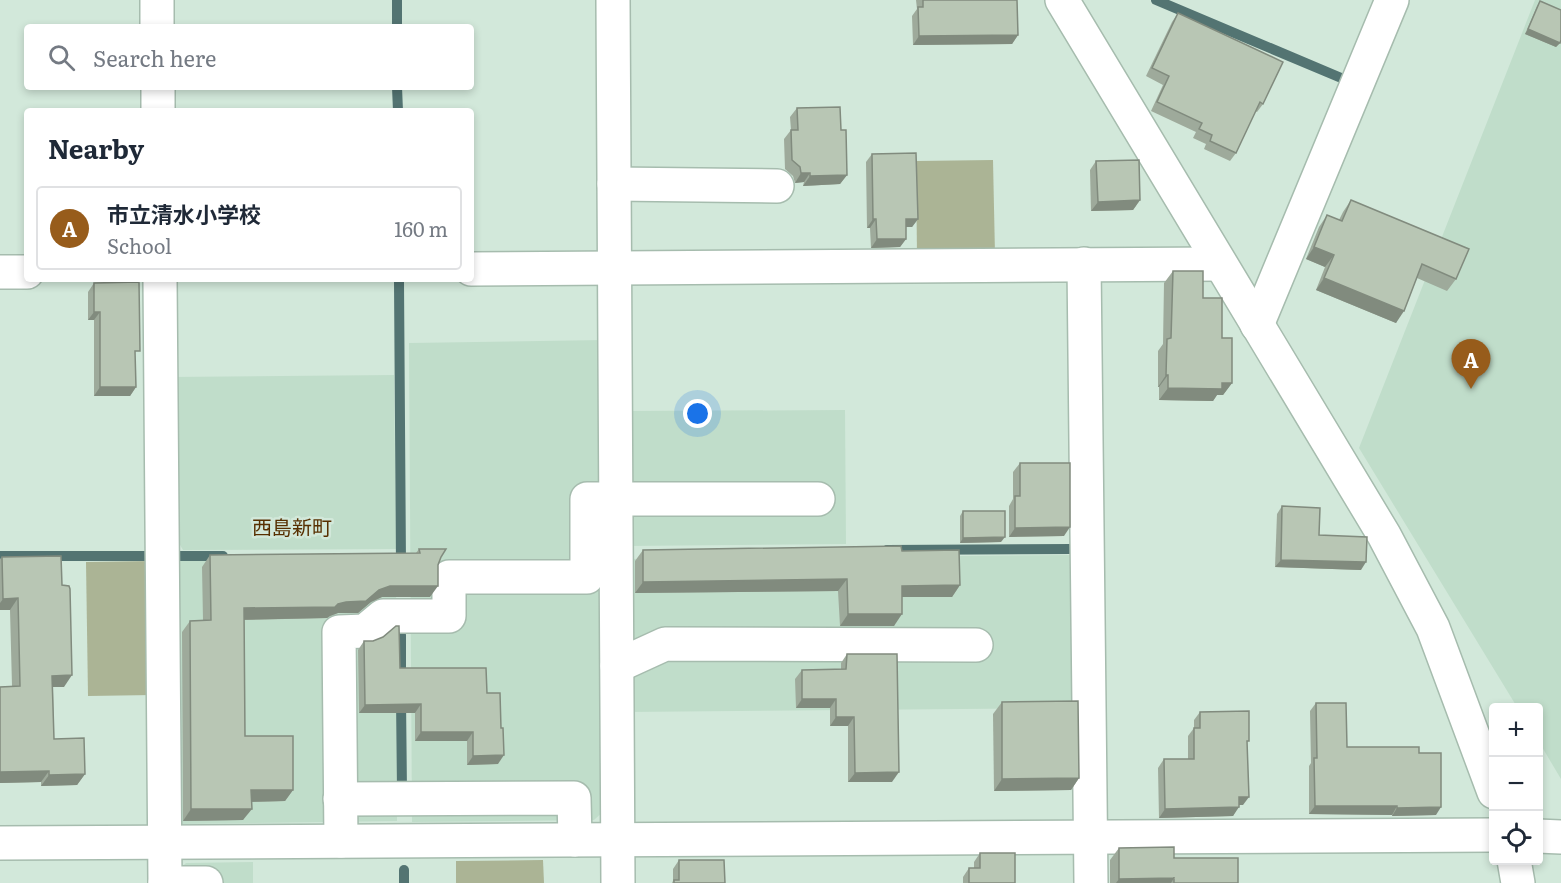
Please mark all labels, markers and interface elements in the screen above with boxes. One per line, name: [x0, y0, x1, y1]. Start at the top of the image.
search box: [24, 24, 474, 90]
icon: search: [45, 41, 78, 74]
text: Search here: [93, 41, 216, 74]
text: Nearby: [48, 128, 144, 167]
text: 市立清水小学校: [107, 197, 261, 230]
text: A: [62, 213, 77, 243]
text: 160 m: [394, 213, 448, 243]
text: School: [107, 230, 172, 260]
pin: A: [1452, 340, 1490, 389]
your location: [683, 399, 712, 428]
district label: 西島新町: [252, 511, 332, 541]
map controls: [1489, 703, 1543, 865]
button: +: [1489, 703, 1543, 757]
button: −: [1489, 757, 1543, 811]
button: locate: [1489, 811, 1543, 865]

